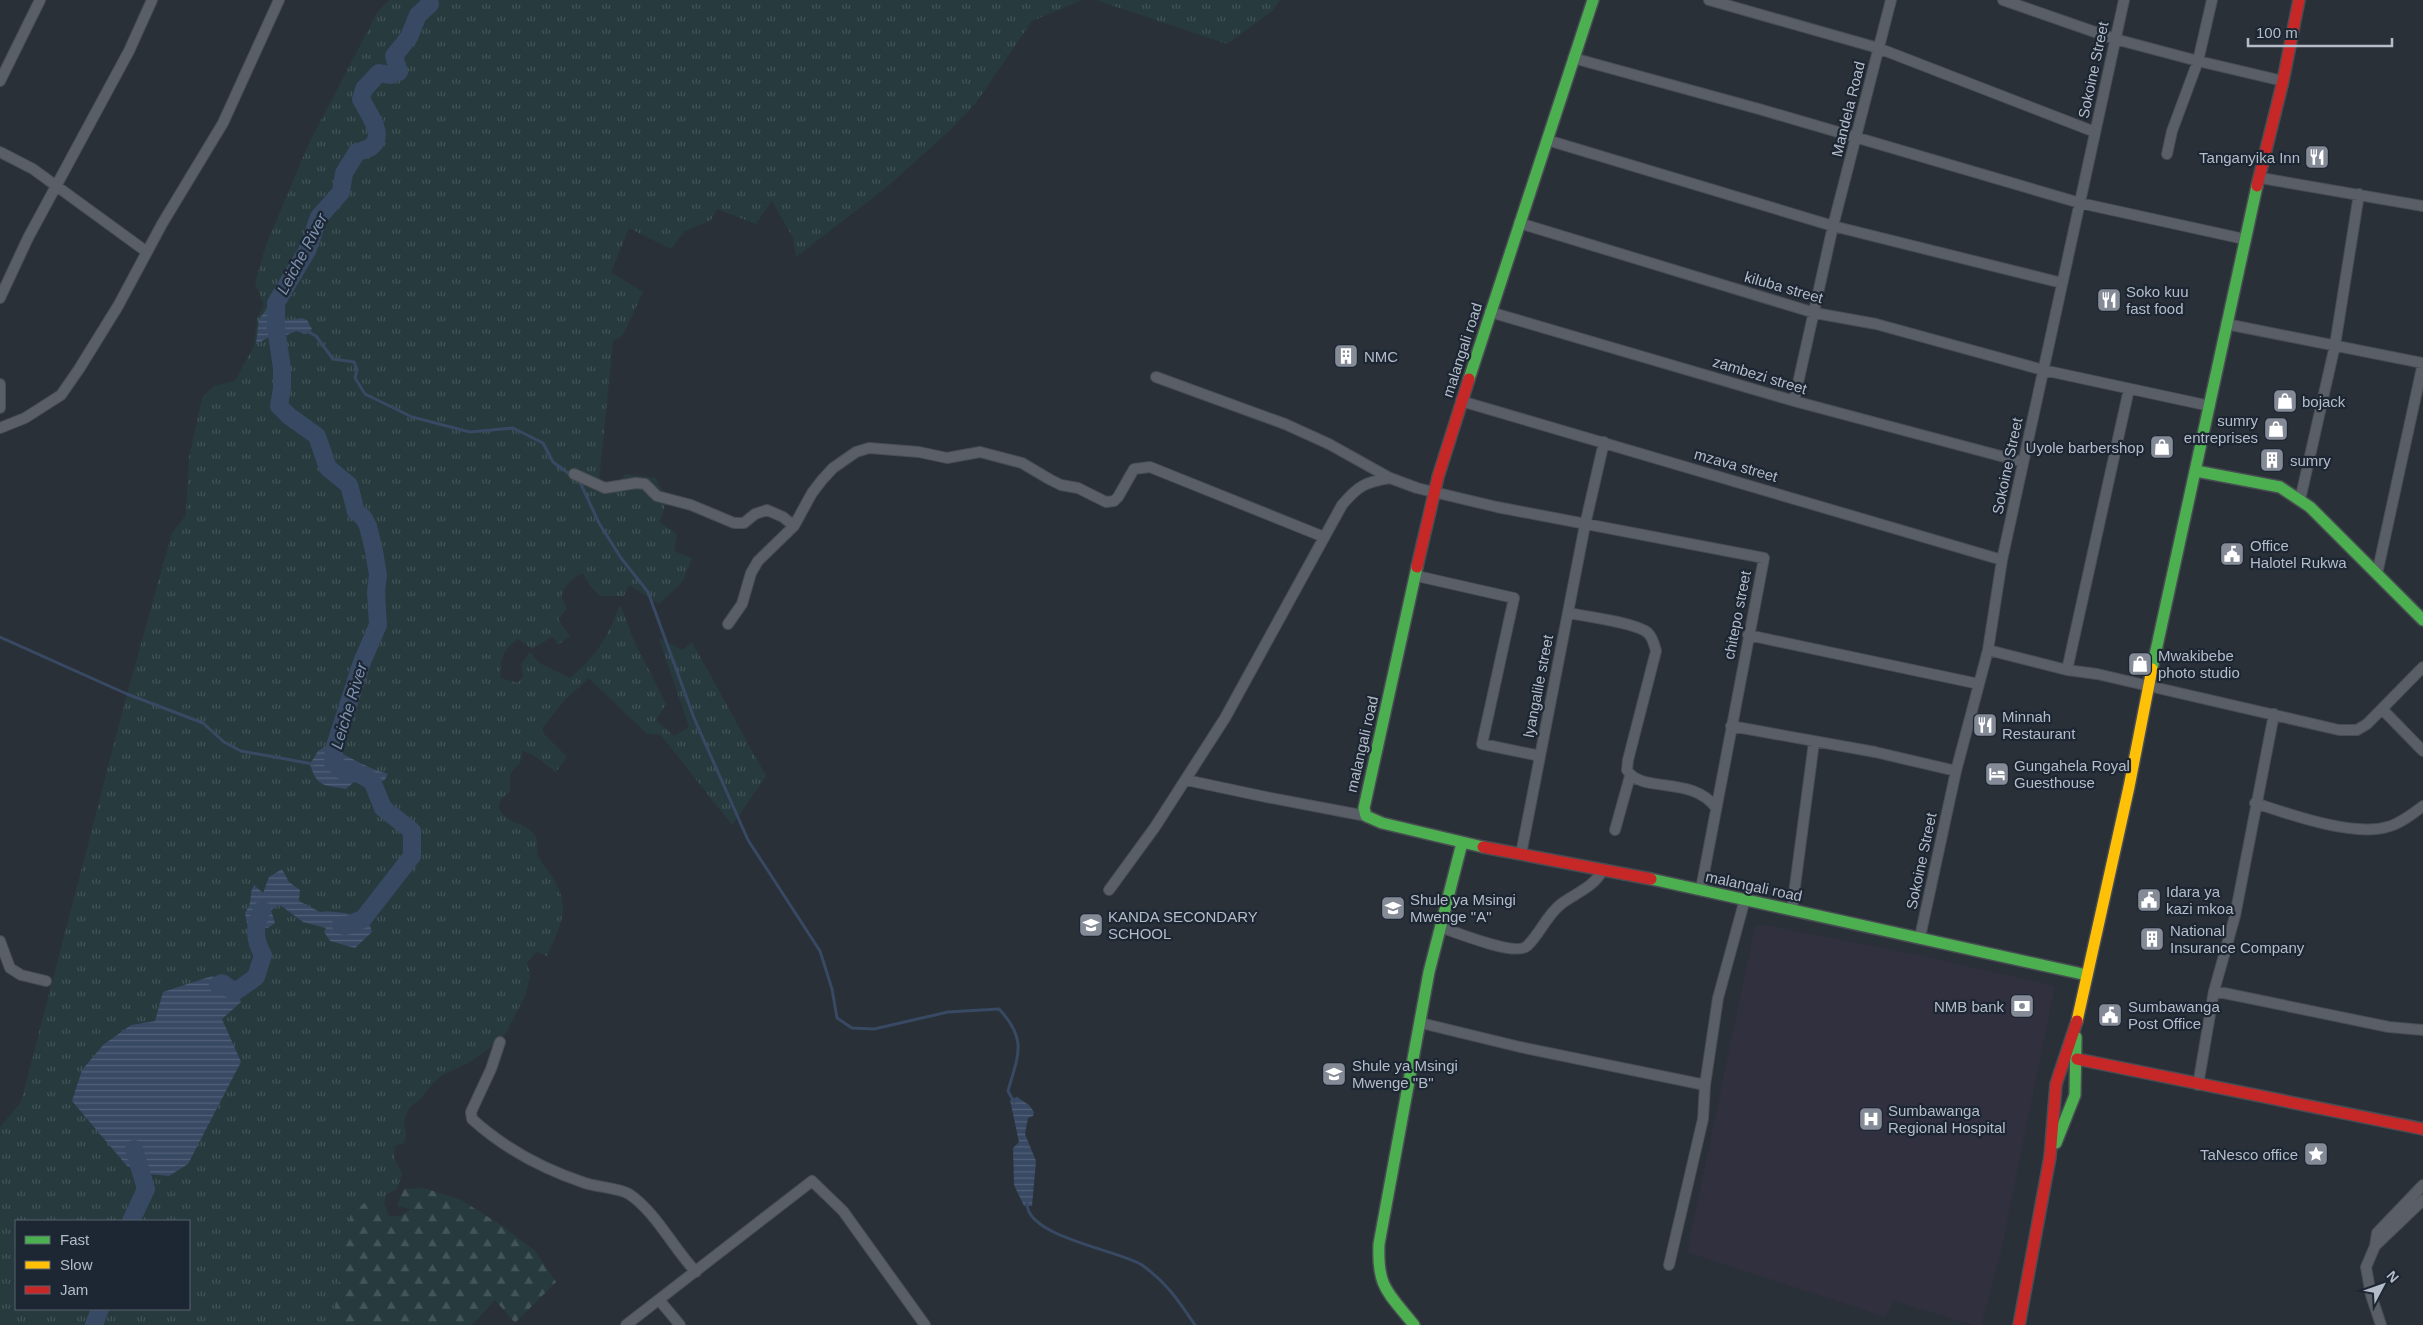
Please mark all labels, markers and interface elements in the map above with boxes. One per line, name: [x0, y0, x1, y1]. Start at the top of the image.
scale bar: [2248, 15, 2392, 47]
street label: Sokoine Street: [2074, 19, 2112, 120]
text: 100 m: [2256, 24, 2298, 41]
street label: Mandela Road: [1828, 60, 1868, 158]
restaurant icon: Tanganyika Inn: [2304, 144, 2330, 170]
place label: Tanganyika Inn: [2199, 149, 2300, 166]
water label: Leiche River: [274, 210, 331, 297]
street label: kiluba street: [1743, 268, 1826, 307]
place label: Soko kuu fast food: [2126, 283, 2189, 317]
restaurant icon: Soko kuu fast food: [2096, 287, 2122, 313]
street label: malangali road: [1439, 301, 1485, 399]
building icon: NMC: [1333, 343, 1359, 369]
place label: NMC: [1364, 348, 1398, 365]
street label: zambezi street: [1711, 353, 1810, 398]
shop icon: bojack: [2272, 388, 2298, 414]
place label: bojack: [2302, 393, 2346, 410]
place label: sumry entreprises: [2184, 412, 2258, 446]
street label: Sokoine Street: [1988, 415, 2026, 516]
shop icon: sumry entreprises: [2263, 416, 2289, 442]
shop icon: Uyole barbershop: [2149, 434, 2175, 460]
place label: Uyole barbershop: [2026, 439, 2144, 456]
street label: mzava street: [1692, 445, 1780, 485]
building icon: sumry: [2259, 447, 2285, 473]
place label: sumry: [2290, 452, 2331, 469]
place label: Office Halotel Rukwa: [2250, 537, 2347, 571]
public building icon: Office Halotel Rukwa: [2219, 541, 2245, 567]
street label: chitepo street: [1720, 568, 1754, 661]
street label: lyangalile street: [1520, 632, 1556, 739]
place label: Mwakibebe photo studio: [2158, 647, 2240, 681]
shop icon: Mwakibebe photo studio: [2127, 651, 2153, 677]
water label: Leiche River: [328, 660, 370, 751]
street label: malangali road: [1343, 694, 1381, 794]
place label: Minnah Restaurant: [2002, 708, 2076, 742]
restaurant icon: Minnah Restaurant: [1972, 712, 1998, 738]
place label: Gungahela Royal Guesthouse: [2014, 757, 2130, 791]
hotel icon: Gungahela Royal Guesthouse: [1984, 761, 2010, 787]
street label: Sokoine Street: [1902, 810, 1940, 911]
street label: malangali road: [1704, 867, 1804, 905]
place label: Idara ya kazi mkoa: [2166, 883, 2234, 917]
public building icon: Idara ya kazi mkoa: [2136, 887, 2162, 913]
place label: Shule ya Msingi Mwenge "A": [1410, 891, 1516, 925]
school or university icon: Shule ya Msingi Mwenge "A": [1380, 895, 1406, 921]
place label: KANDA SECONDARY SCHOOL: [1108, 908, 1258, 942]
school or university icon: KANDA SECONDARY SCHOOL: [1078, 912, 1104, 938]
place label: National Insurance Company: [2170, 922, 2305, 956]
building icon: National Insurance Company: [2139, 926, 2165, 952]
bank icon: NMB bank: [2009, 993, 2035, 1019]
place label: NMB bank: [1934, 998, 2004, 1015]
place label: Sumbawanga Post Office: [2128, 998, 2220, 1032]
public building icon: Sumbawanga Post Office: [2097, 1002, 2123, 1028]
place label: Shule ya Msingi Mwenge "B": [1352, 1057, 1458, 1091]
school or university icon: Shule ya Msingi Mwenge "B": [1321, 1061, 1347, 1087]
place label: Sumbawanga Regional Hospital: [1888, 1102, 2006, 1136]
hospital icon: Sumbawanga Regional Hospital: [1858, 1106, 1884, 1132]
place icon: TaNesco office: [2303, 1141, 2329, 1167]
place label: TaNesco office: [2200, 1146, 2298, 1163]
legend: [15, 1220, 190, 1310]
text: Fast: [60, 1231, 90, 1248]
text: Slow: [60, 1256, 93, 1273]
north arrow: [2358, 1260, 2408, 1310]
text: N: [2383, 1267, 2402, 1286]
text: Jam: [60, 1281, 88, 1298]

